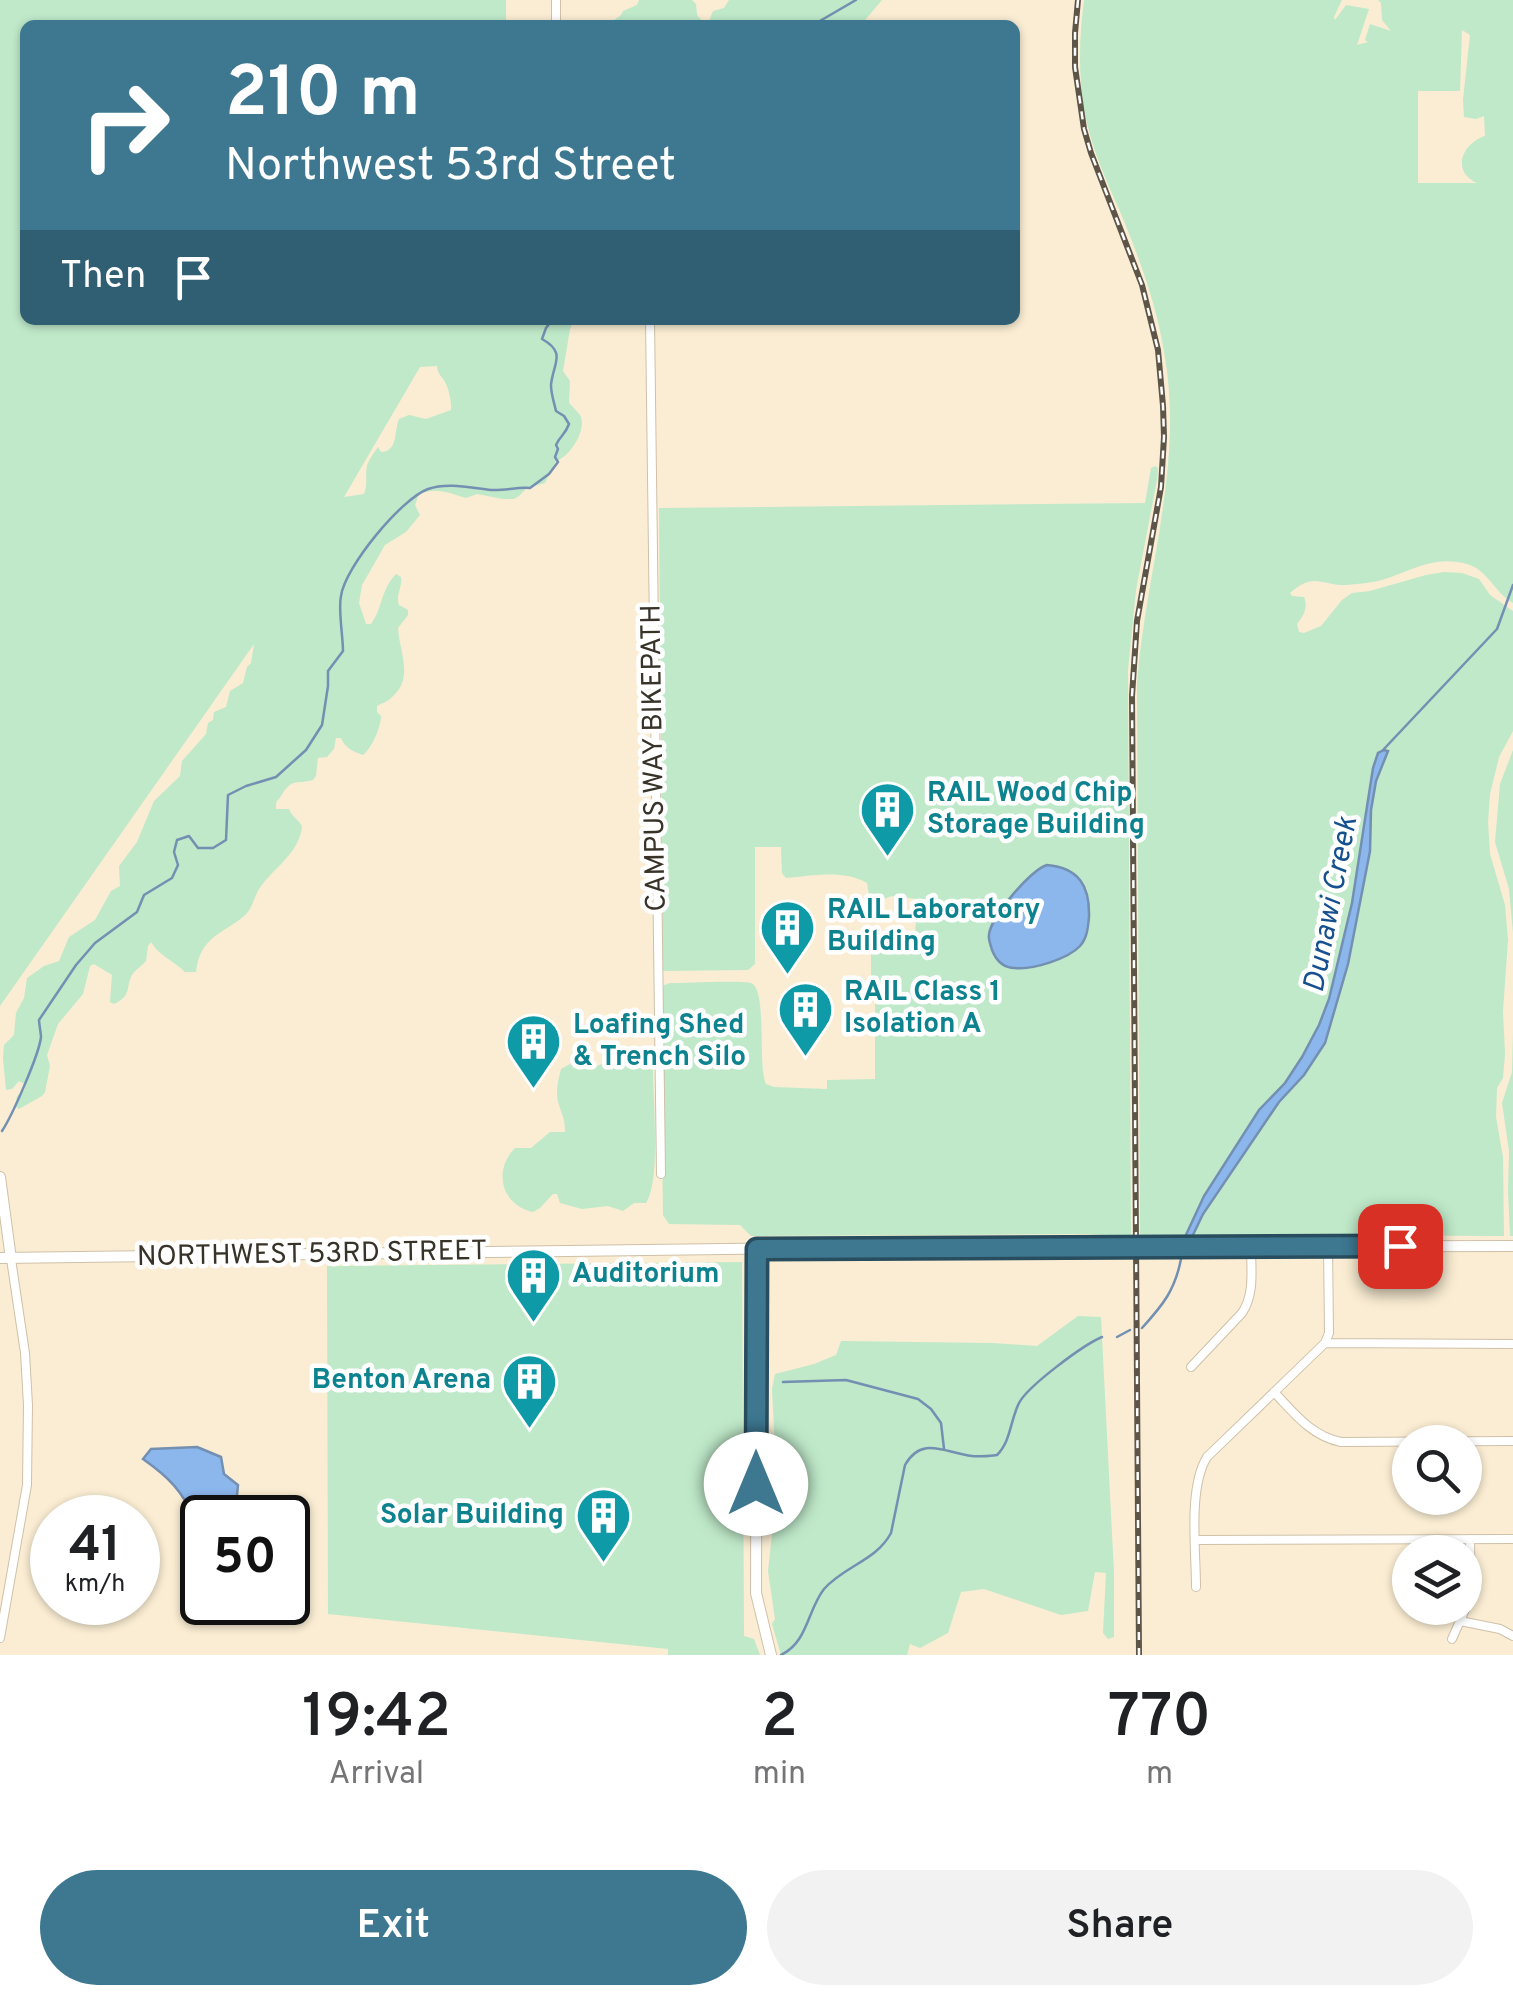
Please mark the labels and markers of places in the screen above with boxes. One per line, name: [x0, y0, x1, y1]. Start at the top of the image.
place label: RAIL Wood Chip Storage Building: [927, 776, 1145, 844]
building icon: RAIL Wood Chip Storage Building: [858, 780, 918, 859]
place label: RAIL Laboratory Building: [827, 893, 1040, 961]
building icon: RAIL Laboratory Building: [758, 897, 818, 976]
place label: RAIL Class 1 Isolation A: [844, 975, 1001, 1043]
building icon: RAIL Class 1 Isolation A: [775, 979, 835, 1058]
place label: Loafing Shed & Trench Silo: [573, 1008, 746, 1076]
building icon: Loafing Shed & Trench Silo: [504, 1012, 564, 1091]
pin: [1358, 1204, 1443, 1289]
building icon: Auditorium: [503, 1245, 563, 1324]
place label: Auditorium: [572, 1257, 720, 1293]
building icon: Benton Arena: [500, 1351, 560, 1430]
place label: Benton Arena: [312, 1363, 491, 1399]
building icon: Solar Building: [573, 1486, 633, 1565]
place label: Solar Building: [380, 1498, 564, 1534]

